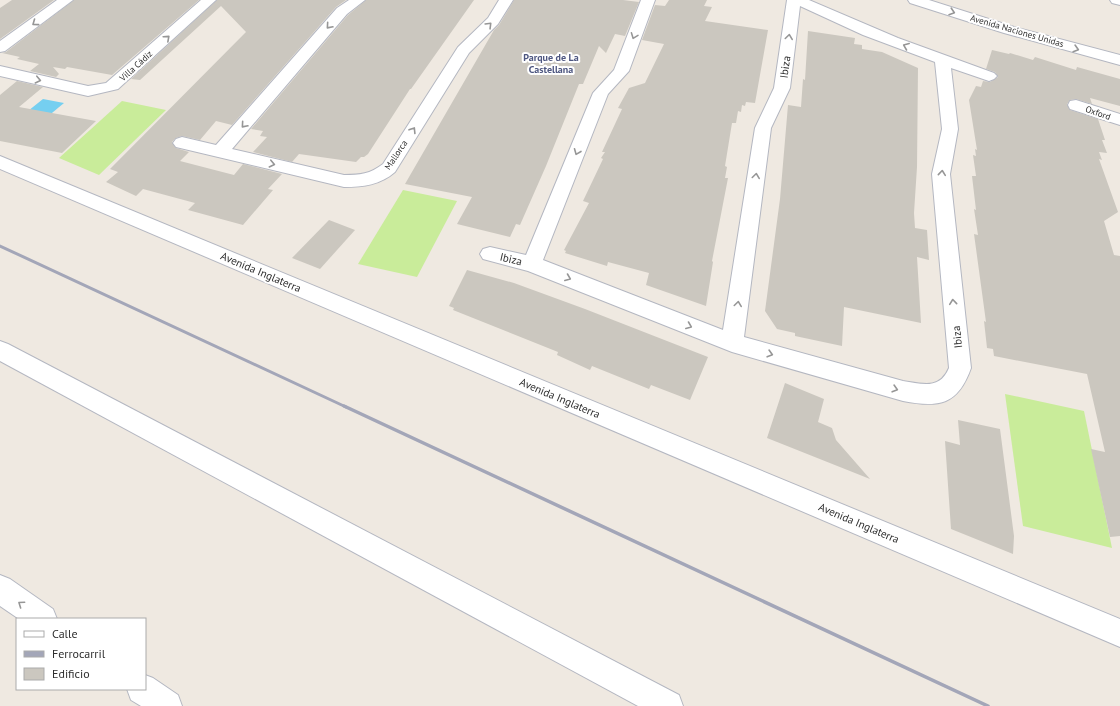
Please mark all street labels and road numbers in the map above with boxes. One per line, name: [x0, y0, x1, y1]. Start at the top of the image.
street label: Avenida Naciones Unidas: [969, 12, 1065, 49]
street label: Villa Cádiz: [116, 48, 154, 84]
street label: Ibiza: [777, 55, 793, 79]
street label: Oxford: [1084, 103, 1112, 122]
street label: Mallorca: [382, 138, 409, 172]
street label: Avenida Inglaterra: [219, 249, 303, 295]
street label: Ibiza: [498, 250, 524, 268]
street label: Ibiza: [949, 325, 965, 349]
street label: Avenida Inglaterra: [518, 375, 602, 421]
street label: Avenida Inglaterra: [817, 500, 901, 546]

